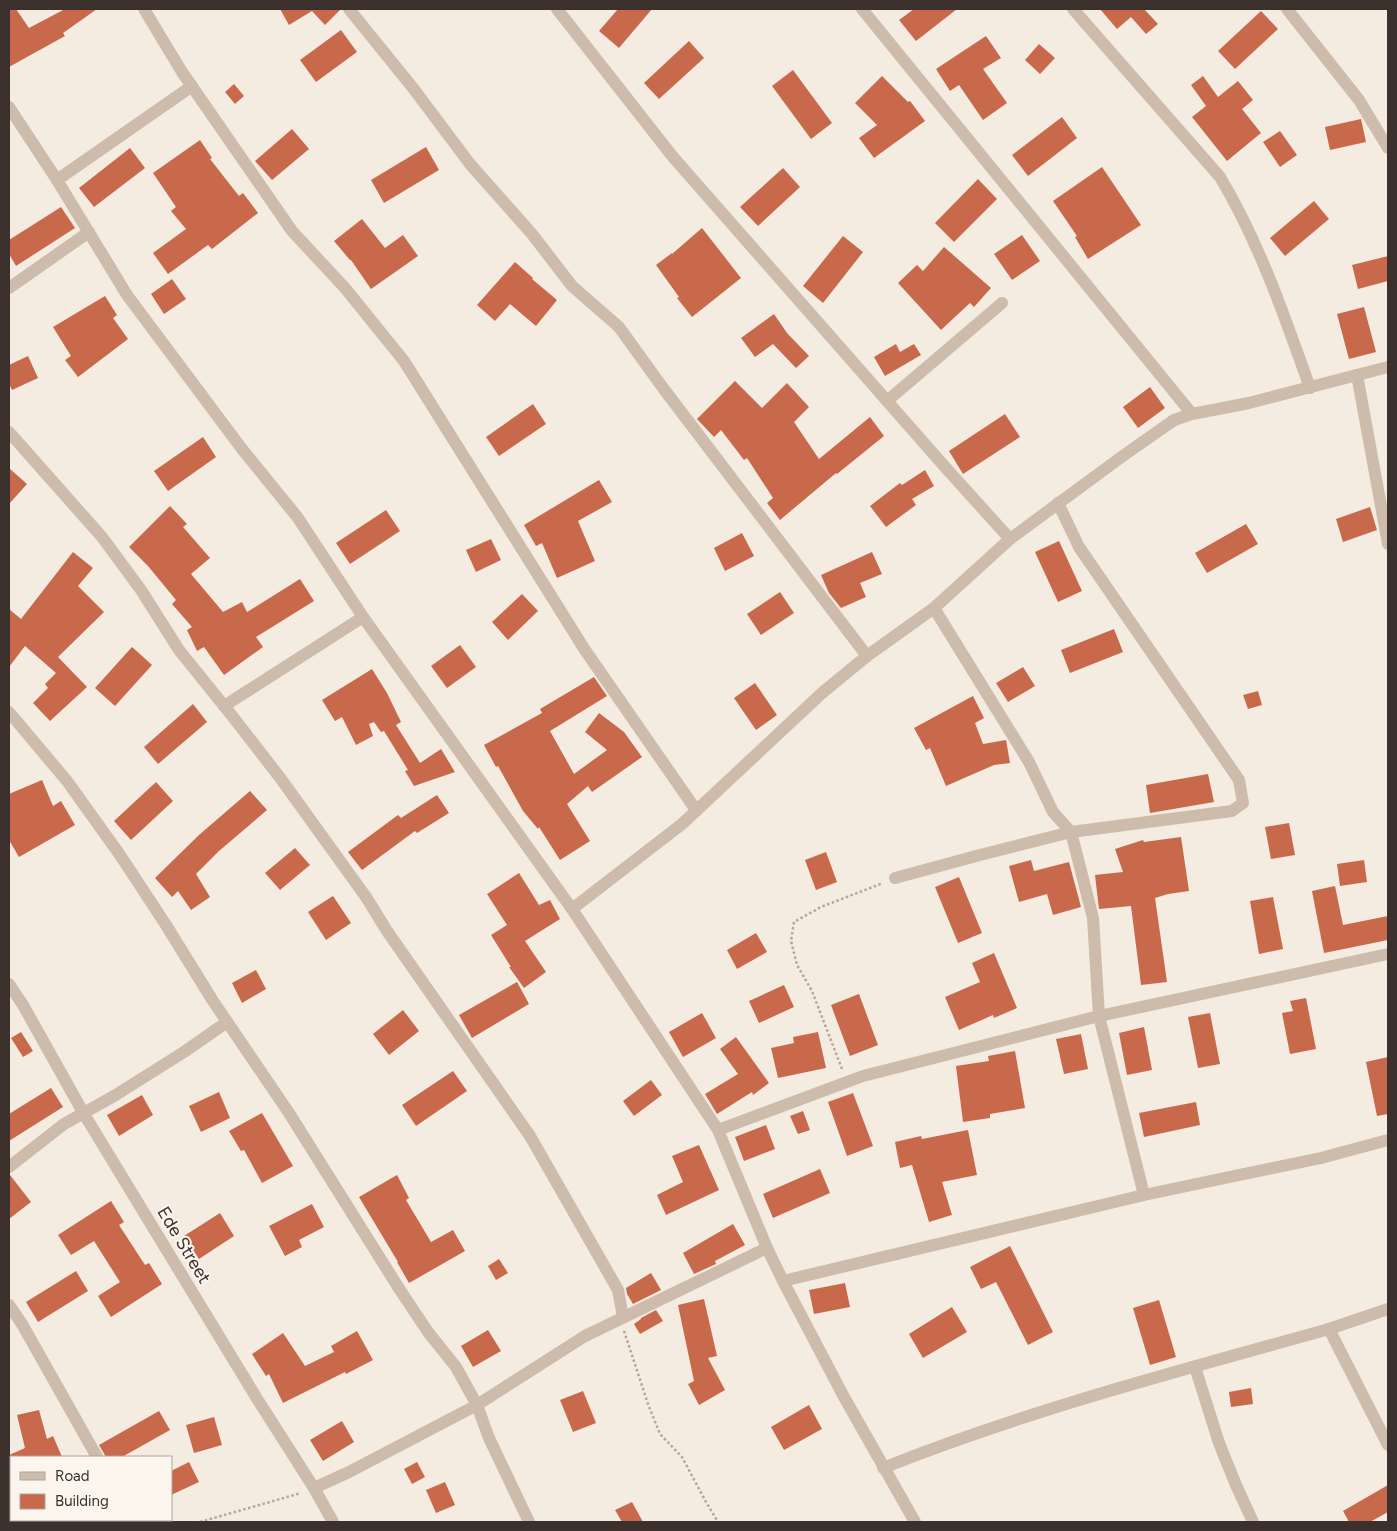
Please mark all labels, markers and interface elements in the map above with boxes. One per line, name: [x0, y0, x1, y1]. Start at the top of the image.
street label: Ede Street: [152, 1203, 216, 1288]
legend: [10, 1456, 172, 1521]
text: Road: [55, 1467, 90, 1485]
text: Building: [55, 1492, 109, 1510]

